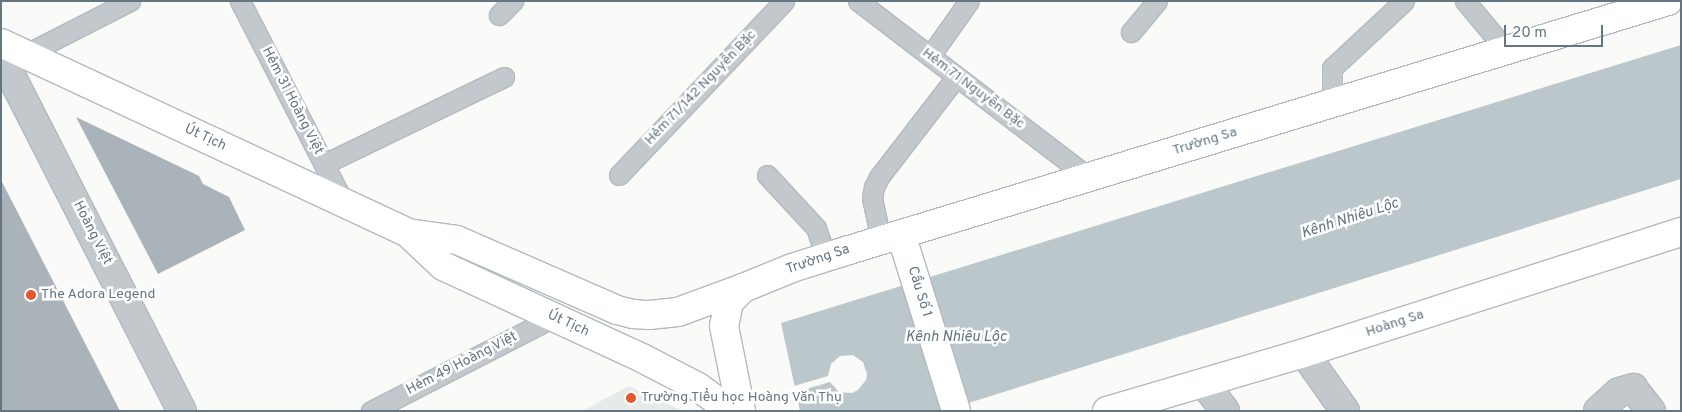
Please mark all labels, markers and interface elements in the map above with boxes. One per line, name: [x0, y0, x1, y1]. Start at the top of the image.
scale bar: [1507, 15, 1606, 47]
text: 20 m: [1512, 24, 1547, 43]
street label: Hẻm 71/142 Nguyễn Bặc: [642, 27, 760, 149]
street label: Hẻm 31 Hoàng Việt: [257, 44, 327, 158]
street label: Hẻm 71 Nguyễn Bặc: [918, 45, 1028, 133]
street label: Út Tịch: [181, 121, 229, 155]
street label: Trường Sa: [1171, 124, 1239, 160]
water label: Kênh Nhiêu Lộc: [1299, 195, 1401, 243]
street label: Hoàng Việt: [69, 198, 115, 268]
street label: Trường Sa: [784, 241, 852, 279]
street label: Cầu Số 1: [903, 265, 935, 319]
place label: The Adora Legend: [41, 287, 156, 303]
marker: The Adora Legend: [25, 289, 37, 301]
street label: Út Tịch: [544, 307, 592, 341]
street label: Hoàng Sa: [1364, 307, 1426, 341]
street label: Hẻm 49 Hoàng Việt: [404, 329, 520, 399]
water label: Kênh Nhiêu Lộc: [905, 329, 1007, 347]
place label: Trường Tiểu học Hoàng Văn Thụ: [641, 390, 844, 406]
marker: Trường Tiểu học Hoàng Văn Thụ: [625, 392, 637, 404]

